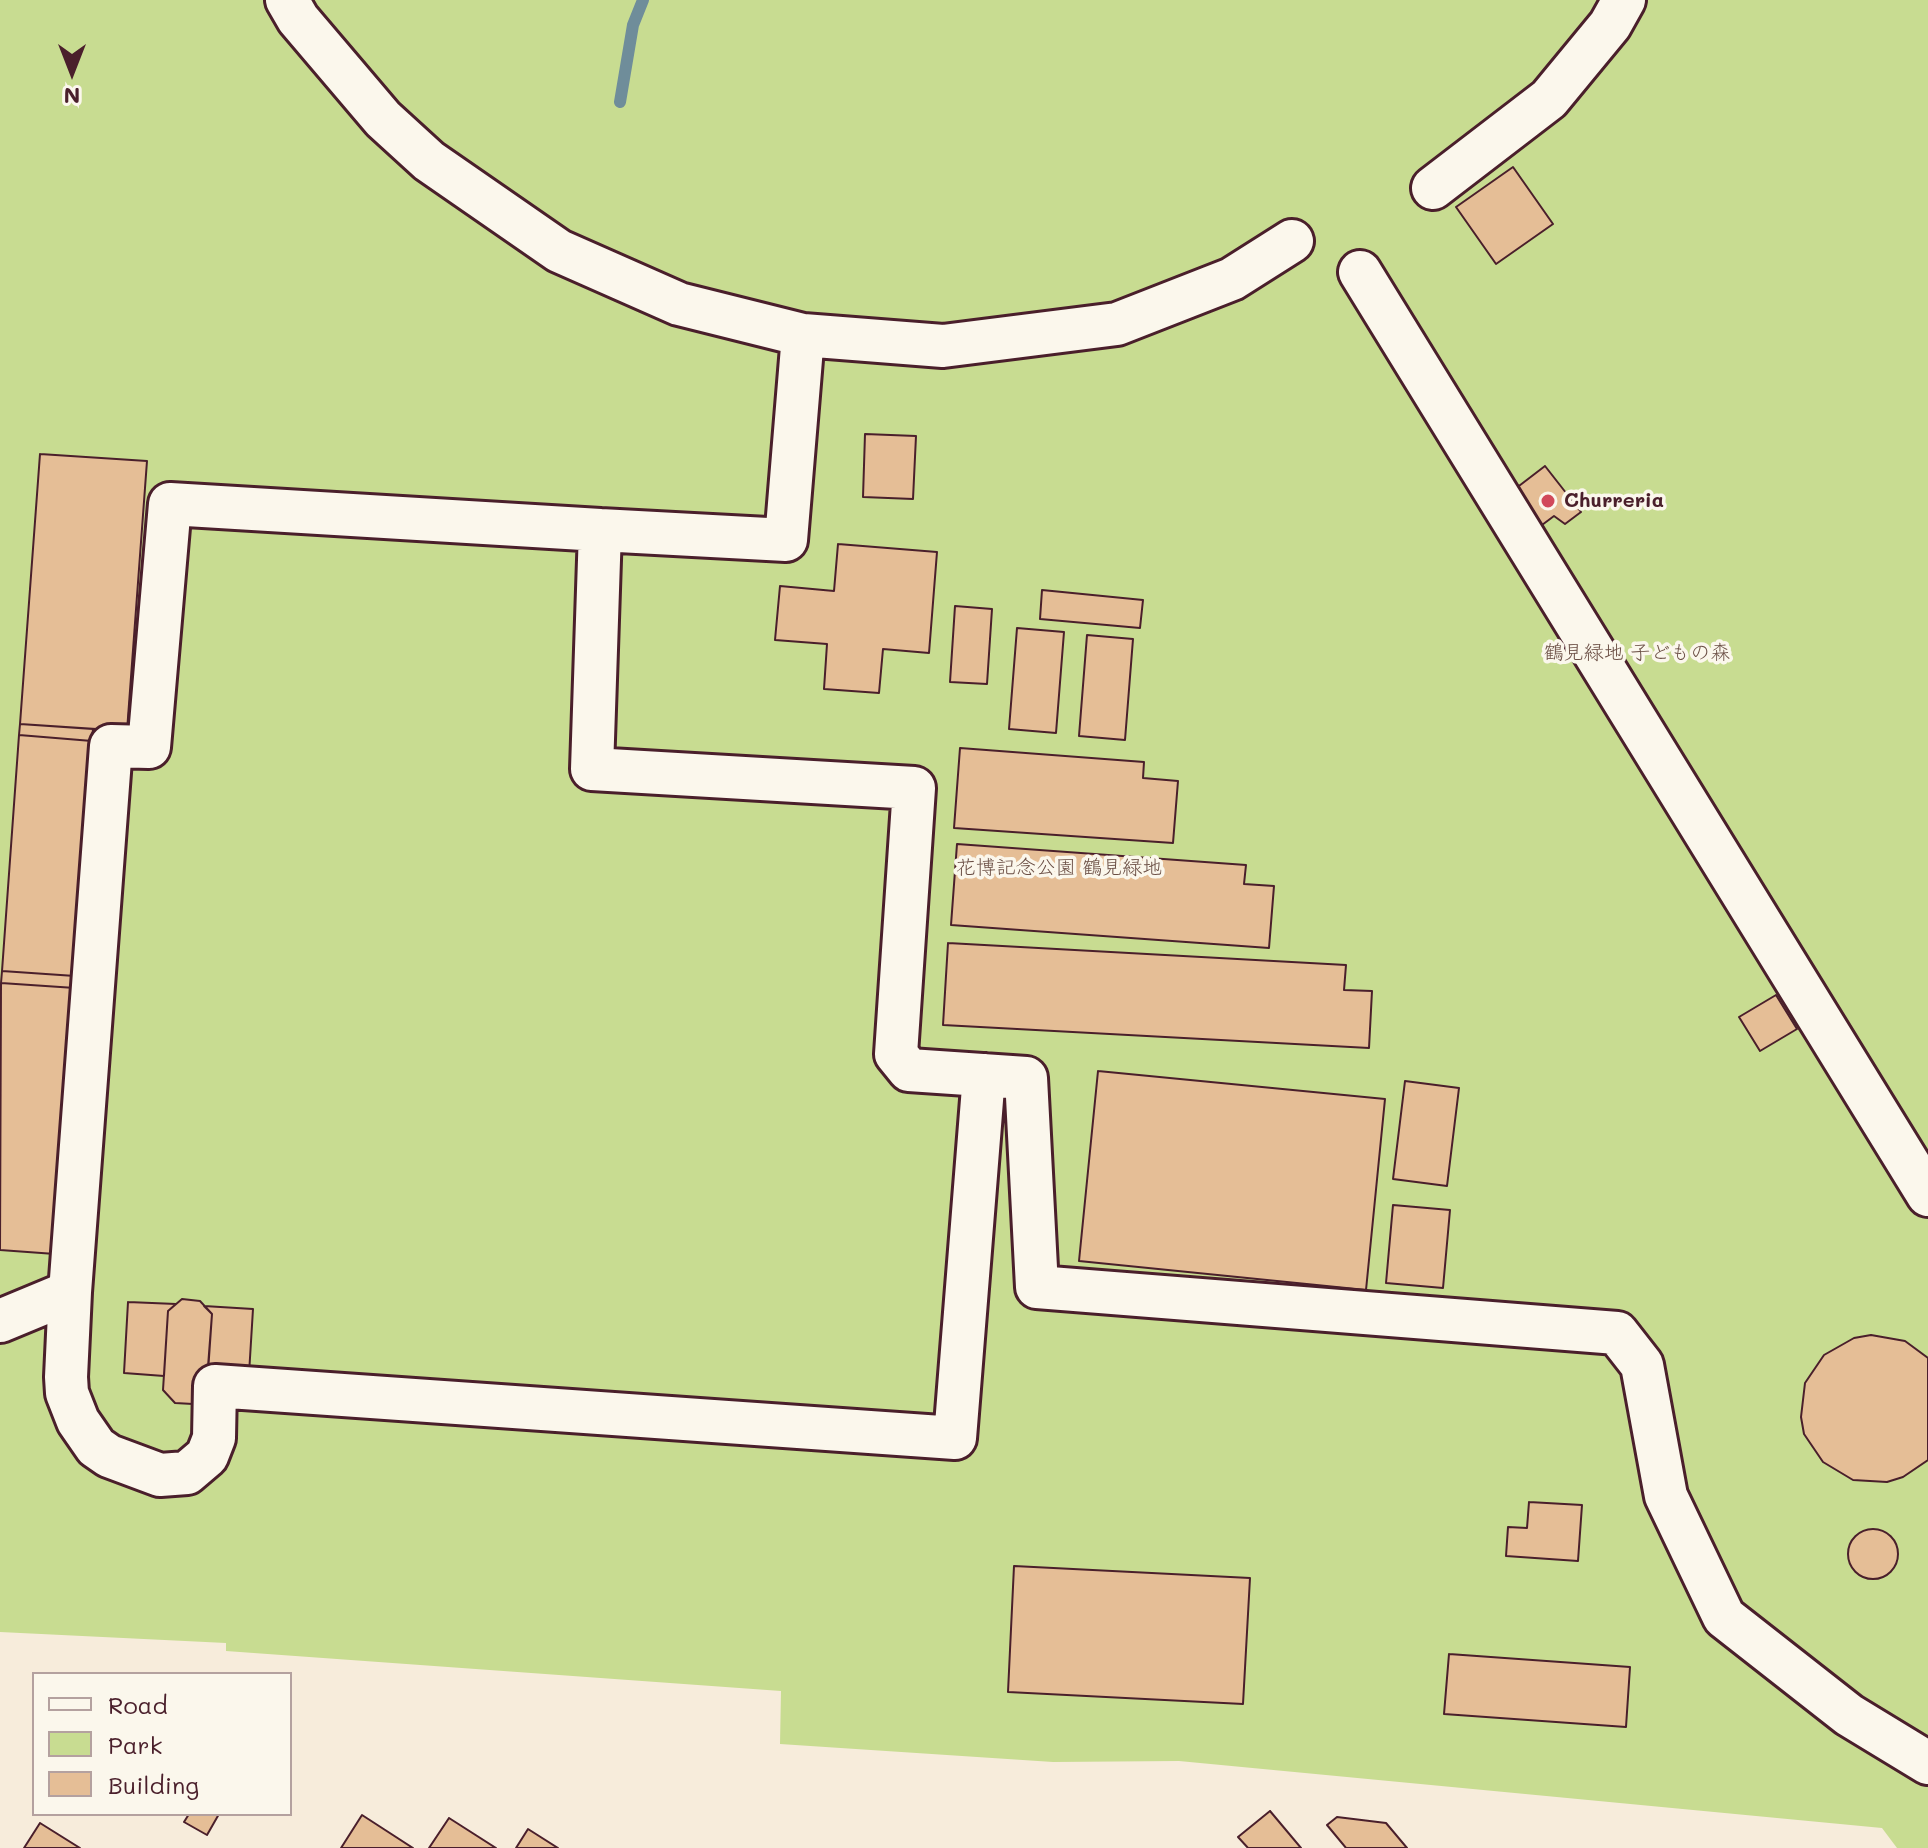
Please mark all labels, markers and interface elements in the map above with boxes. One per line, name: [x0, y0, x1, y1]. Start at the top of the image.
north arrow: [32, 32, 112, 112]
text: N: [64, 82, 80, 111]
place label: Churreria: [1564, 489, 1664, 513]
marker: Churreria: [1539, 492, 1557, 510]
park label: 鶴見緑地 子どもの森: [1544, 641, 1730, 665]
park label: 花博記念公園 鶴見緑地: [956, 856, 1162, 880]
legend: [32, 1672, 292, 1816]
text: Road: [108, 1689, 168, 1720]
text: Park: [108, 1729, 162, 1760]
text: Building: [108, 1769, 199, 1800]

